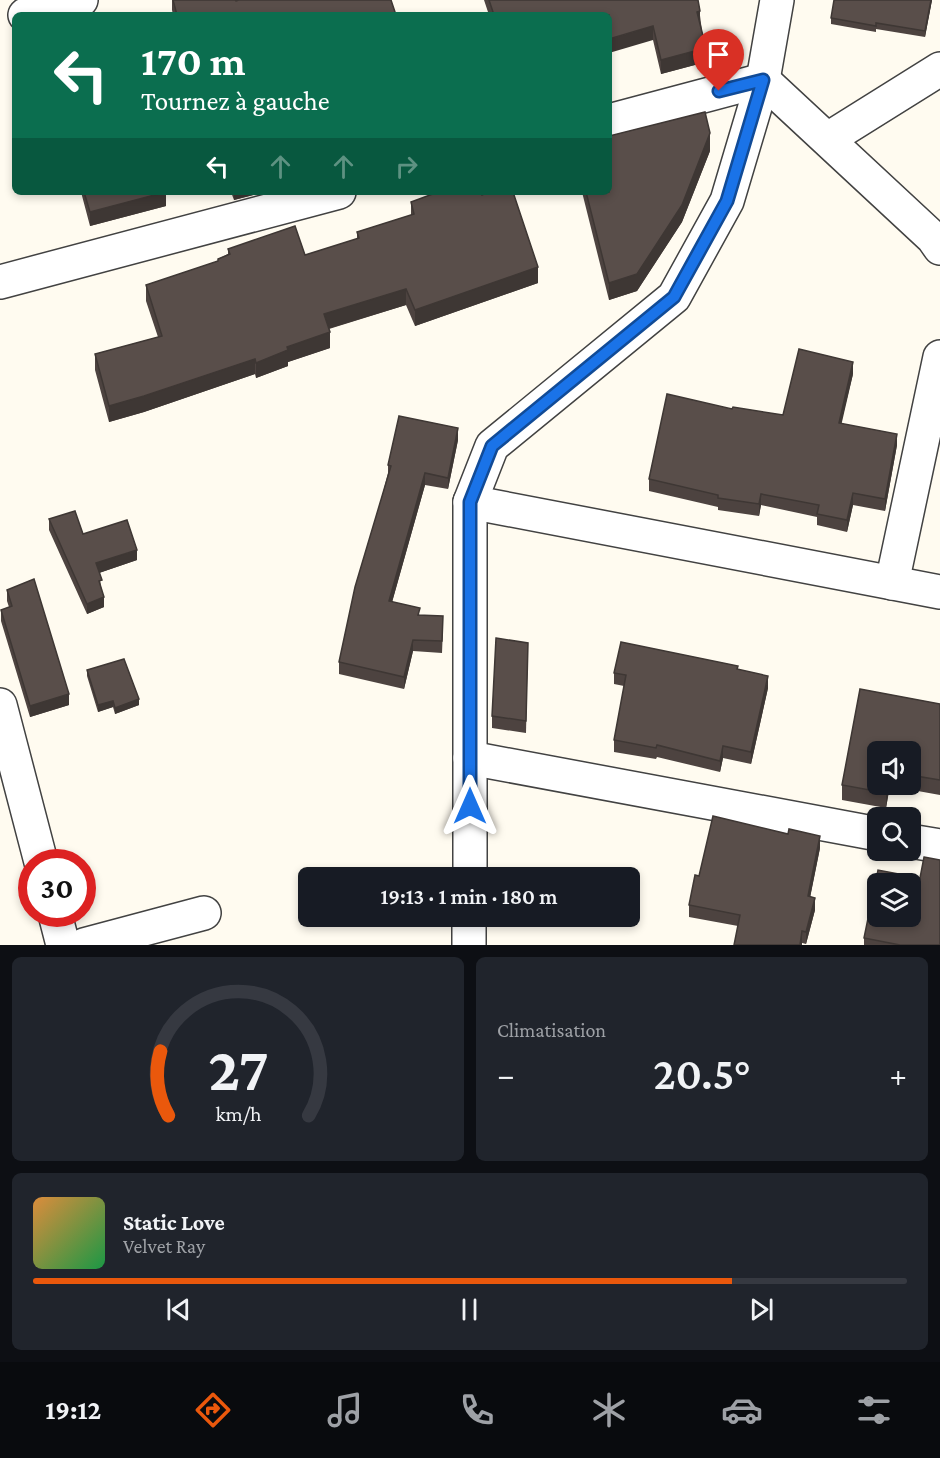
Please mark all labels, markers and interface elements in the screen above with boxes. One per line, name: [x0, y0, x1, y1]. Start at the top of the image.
pin: [693, 29, 744, 91]
icon: left: [42, 36, 120, 114]
text: 170 m: [141, 37, 246, 84]
icon: arrive: [702, 38, 735, 71]
text: Tournez à gauche: [141, 86, 330, 116]
icon: left: [201, 150, 234, 183]
icon: ahead: [264, 150, 297, 183]
icon: ahead: [327, 150, 360, 183]
icon: right: [390, 150, 423, 183]
map controls: [867, 741, 921, 927]
button: sound: [867, 741, 921, 795]
position arrow: [438, 774, 502, 838]
button: search: [867, 807, 921, 861]
speed limit sign: 30: [18, 849, 96, 927]
button: layers: [867, 873, 921, 927]
text: 19:13 · 1 min · 180 m: [380, 884, 558, 909]
text: Climatisation: [497, 1019, 606, 1041]
text: 27: [208, 1034, 268, 1103]
text: 20.5°: [653, 1049, 751, 1099]
text: −: [497, 1056, 514, 1093]
text: +: [890, 1056, 907, 1093]
text: km/h: [215, 1102, 262, 1126]
text: Static Love: [123, 1210, 225, 1235]
text: Velvet Ray: [123, 1235, 205, 1257]
icon: previous: [162, 1293, 195, 1326]
icon: pause: [453, 1293, 486, 1326]
icon: next: [745, 1293, 778, 1326]
icon: directions: [192, 1389, 234, 1431]
icon: music: [324, 1389, 366, 1431]
icon: phone: [456, 1389, 498, 1431]
icon: climate: [588, 1389, 630, 1431]
icon: car: [721, 1389, 763, 1431]
icon: filters: [853, 1389, 895, 1431]
text: 19:12: [45, 1395, 101, 1425]

